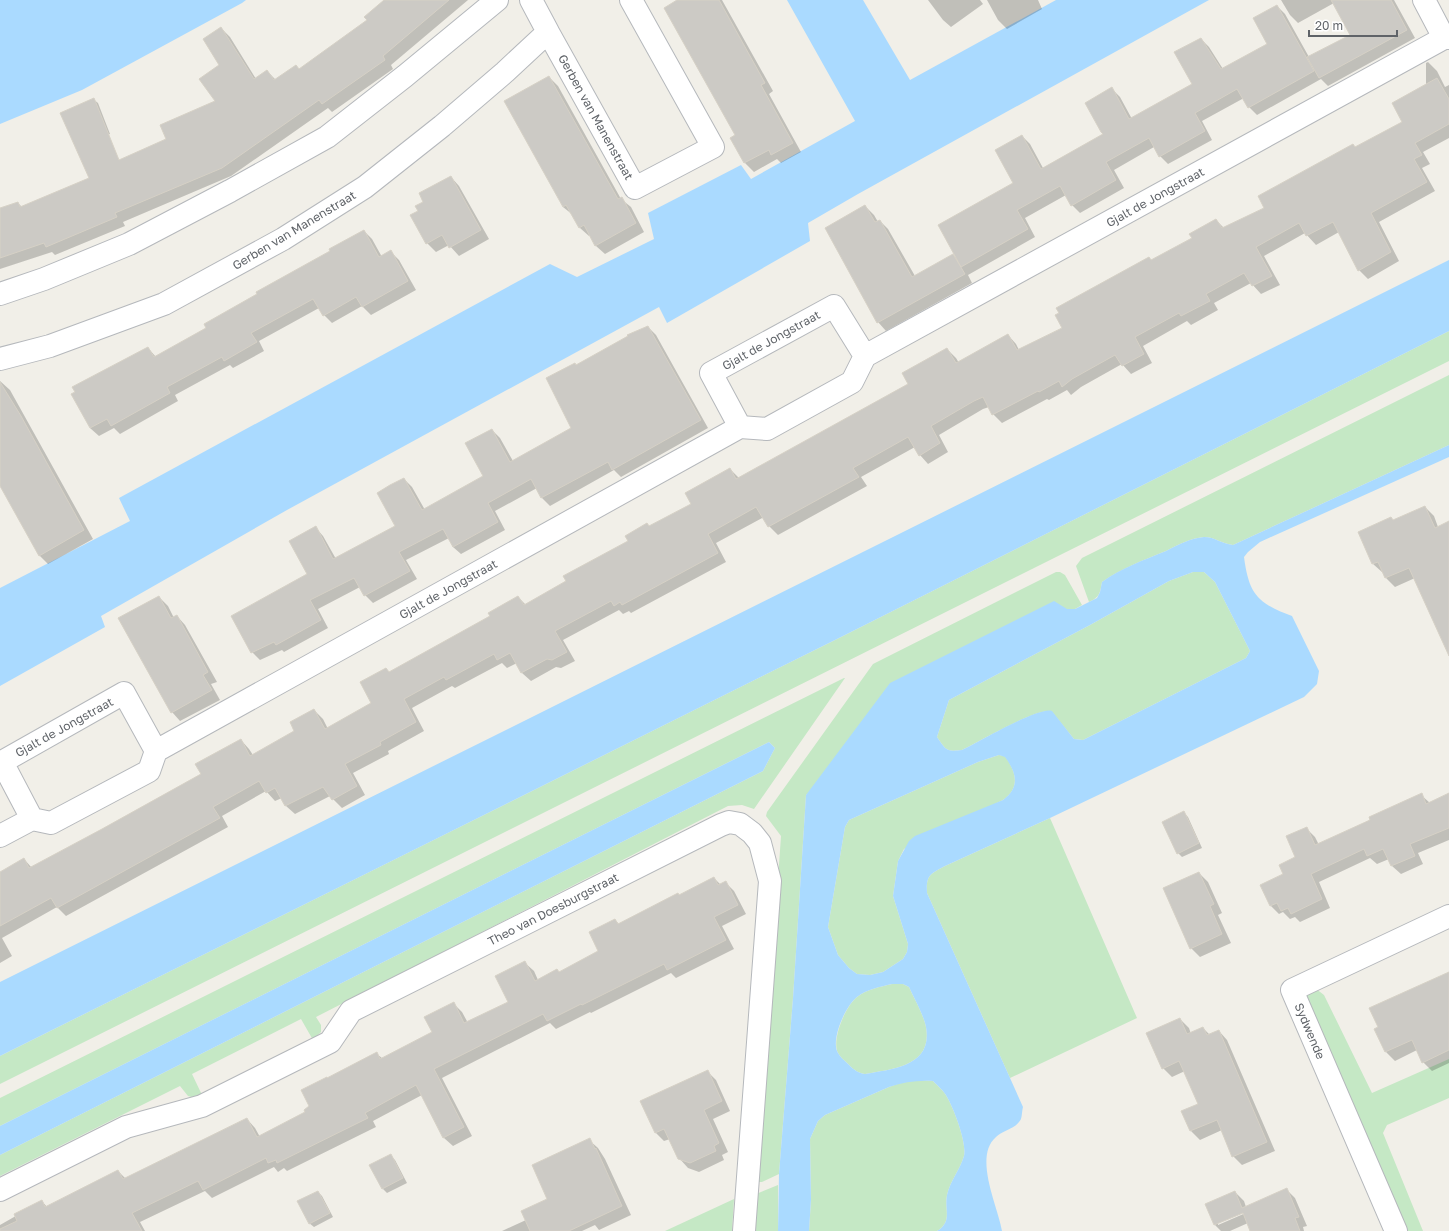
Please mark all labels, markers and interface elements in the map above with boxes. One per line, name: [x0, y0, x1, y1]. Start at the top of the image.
scale bar: [1309, 12, 1397, 38]
text: 20 m: [1315, 18, 1343, 33]
street label: Gerben van Manenstraat: [555, 52, 637, 183]
street label: Gjalt de Jongstraat: [1103, 164, 1207, 230]
street label: Gerben van Manenstraat: [230, 187, 359, 273]
street label: Gjalt de Jongstraat: [719, 307, 823, 373]
street label: Gjalt de Jongstraat: [396, 556, 500, 622]
street label: Gjalt de Jongstraat: [12, 694, 116, 760]
street label: Theo van Doesburgstraat: [485, 869, 621, 949]
street label: Sydwende: [1291, 1001, 1329, 1061]

